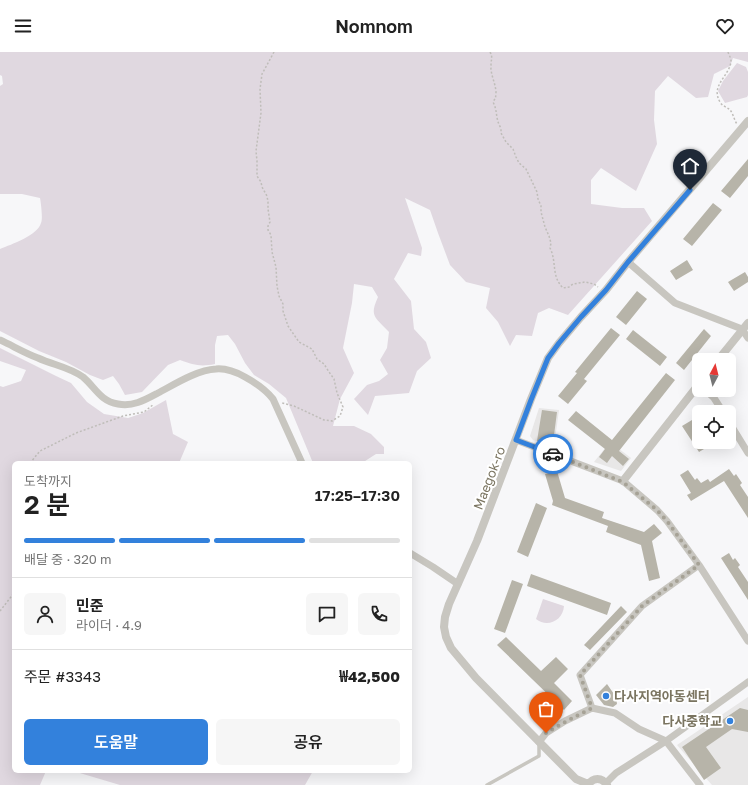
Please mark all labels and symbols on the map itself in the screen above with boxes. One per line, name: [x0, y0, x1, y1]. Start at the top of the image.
pin: [673, 149, 707, 190]
north arrow: [692, 353, 736, 397]
courier: [533, 434, 573, 474]
street label: Maegok-ro: [470, 444, 508, 512]
place label: 다사지역아동센터: [614, 688, 710, 704]
marker: 다사지역아동센터: [601, 691, 611, 701]
pin: [529, 692, 563, 733]
place label: 다사중학교: [662, 713, 722, 729]
marker: 다사중학교: [725, 716, 735, 726]

